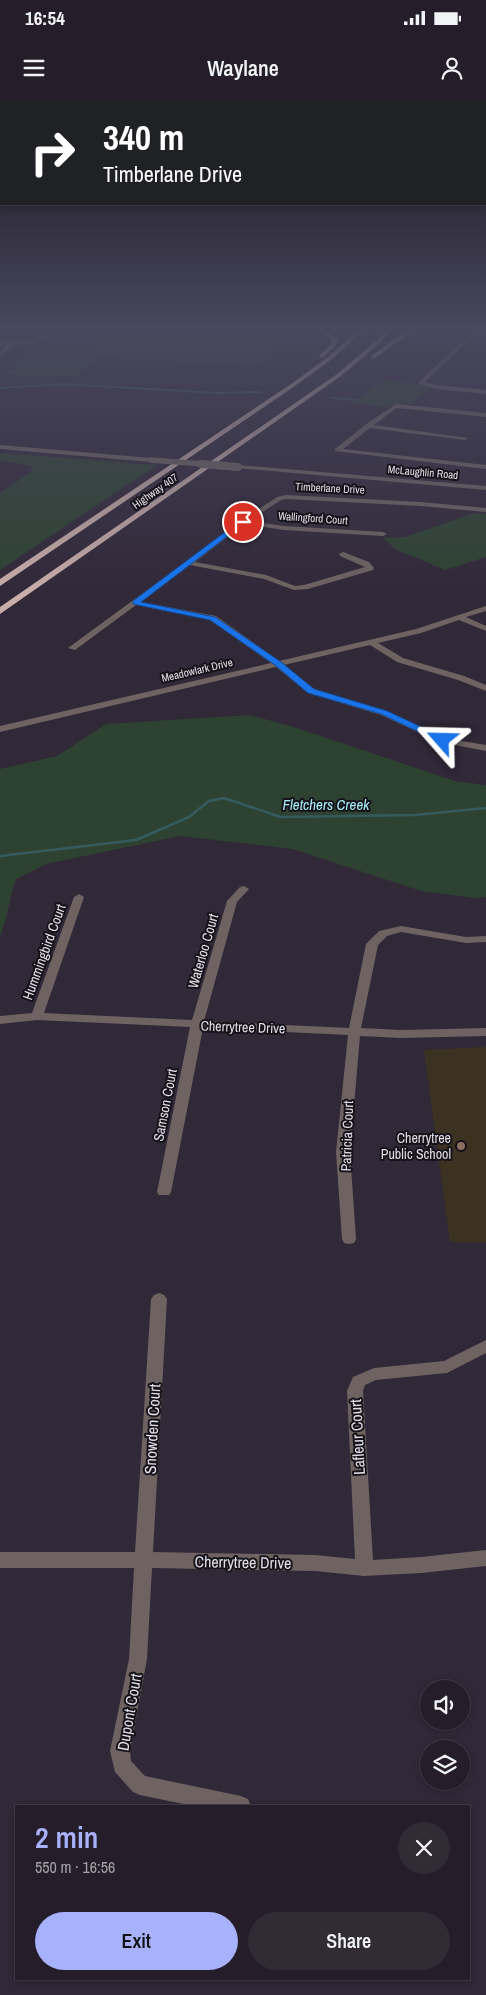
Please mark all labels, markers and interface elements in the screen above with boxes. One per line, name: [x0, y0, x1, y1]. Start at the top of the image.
text: 16:54: [25, 5, 65, 31]
text: Waylane: [207, 53, 279, 83]
icon: menu: [20, 54, 48, 82]
icon: person: [438, 54, 466, 82]
text: 340 m: [103, 114, 184, 161]
icon: right: [20, 120, 85, 185]
text: Timberlane Drive: [103, 159, 242, 189]
street label: McLaughlin Road: [387, 462, 459, 482]
street label: Highway 407: [129, 470, 181, 512]
street label: Timberlane Drive: [295, 479, 365, 497]
pin: [222, 501, 264, 543]
icon: arrive: [229, 508, 257, 536]
street label: Wallingford Court: [278, 509, 349, 527]
street label: Meadowlark Drive: [160, 655, 234, 685]
position arrow: [415, 713, 467, 765]
water label: Fletchers Creek: [283, 794, 370, 815]
street label: Hummingbird Court: [18, 902, 70, 1002]
street label: Waterloo Court: [184, 912, 222, 990]
street label: Cherrytree Drive: [200, 1017, 286, 1037]
street label: Samson Court: [149, 1067, 181, 1143]
street label: Patricia Court: [337, 1100, 357, 1172]
place label: Cherrytree Public School: [381, 1129, 451, 1163]
marker: Cherrytree Public School: [455, 1140, 467, 1152]
street label: Snowden Court: [139, 1383, 165, 1475]
street label: Lafleur Court: [344, 1398, 370, 1475]
street label: Cherrytree Drive: [194, 1550, 292, 1574]
street label: Dupont Court: [111, 1671, 147, 1752]
map controls: [420, 1680, 470, 1790]
button: sound: [420, 1680, 470, 1730]
button: layers: [420, 1740, 470, 1790]
text: 2 min: [35, 1817, 98, 1857]
button: close: [398, 1822, 450, 1874]
text: 550 m · 16:56: [35, 1856, 115, 1878]
button: Exit: [35, 1912, 238, 1970]
button: Share: [248, 1912, 450, 1970]

